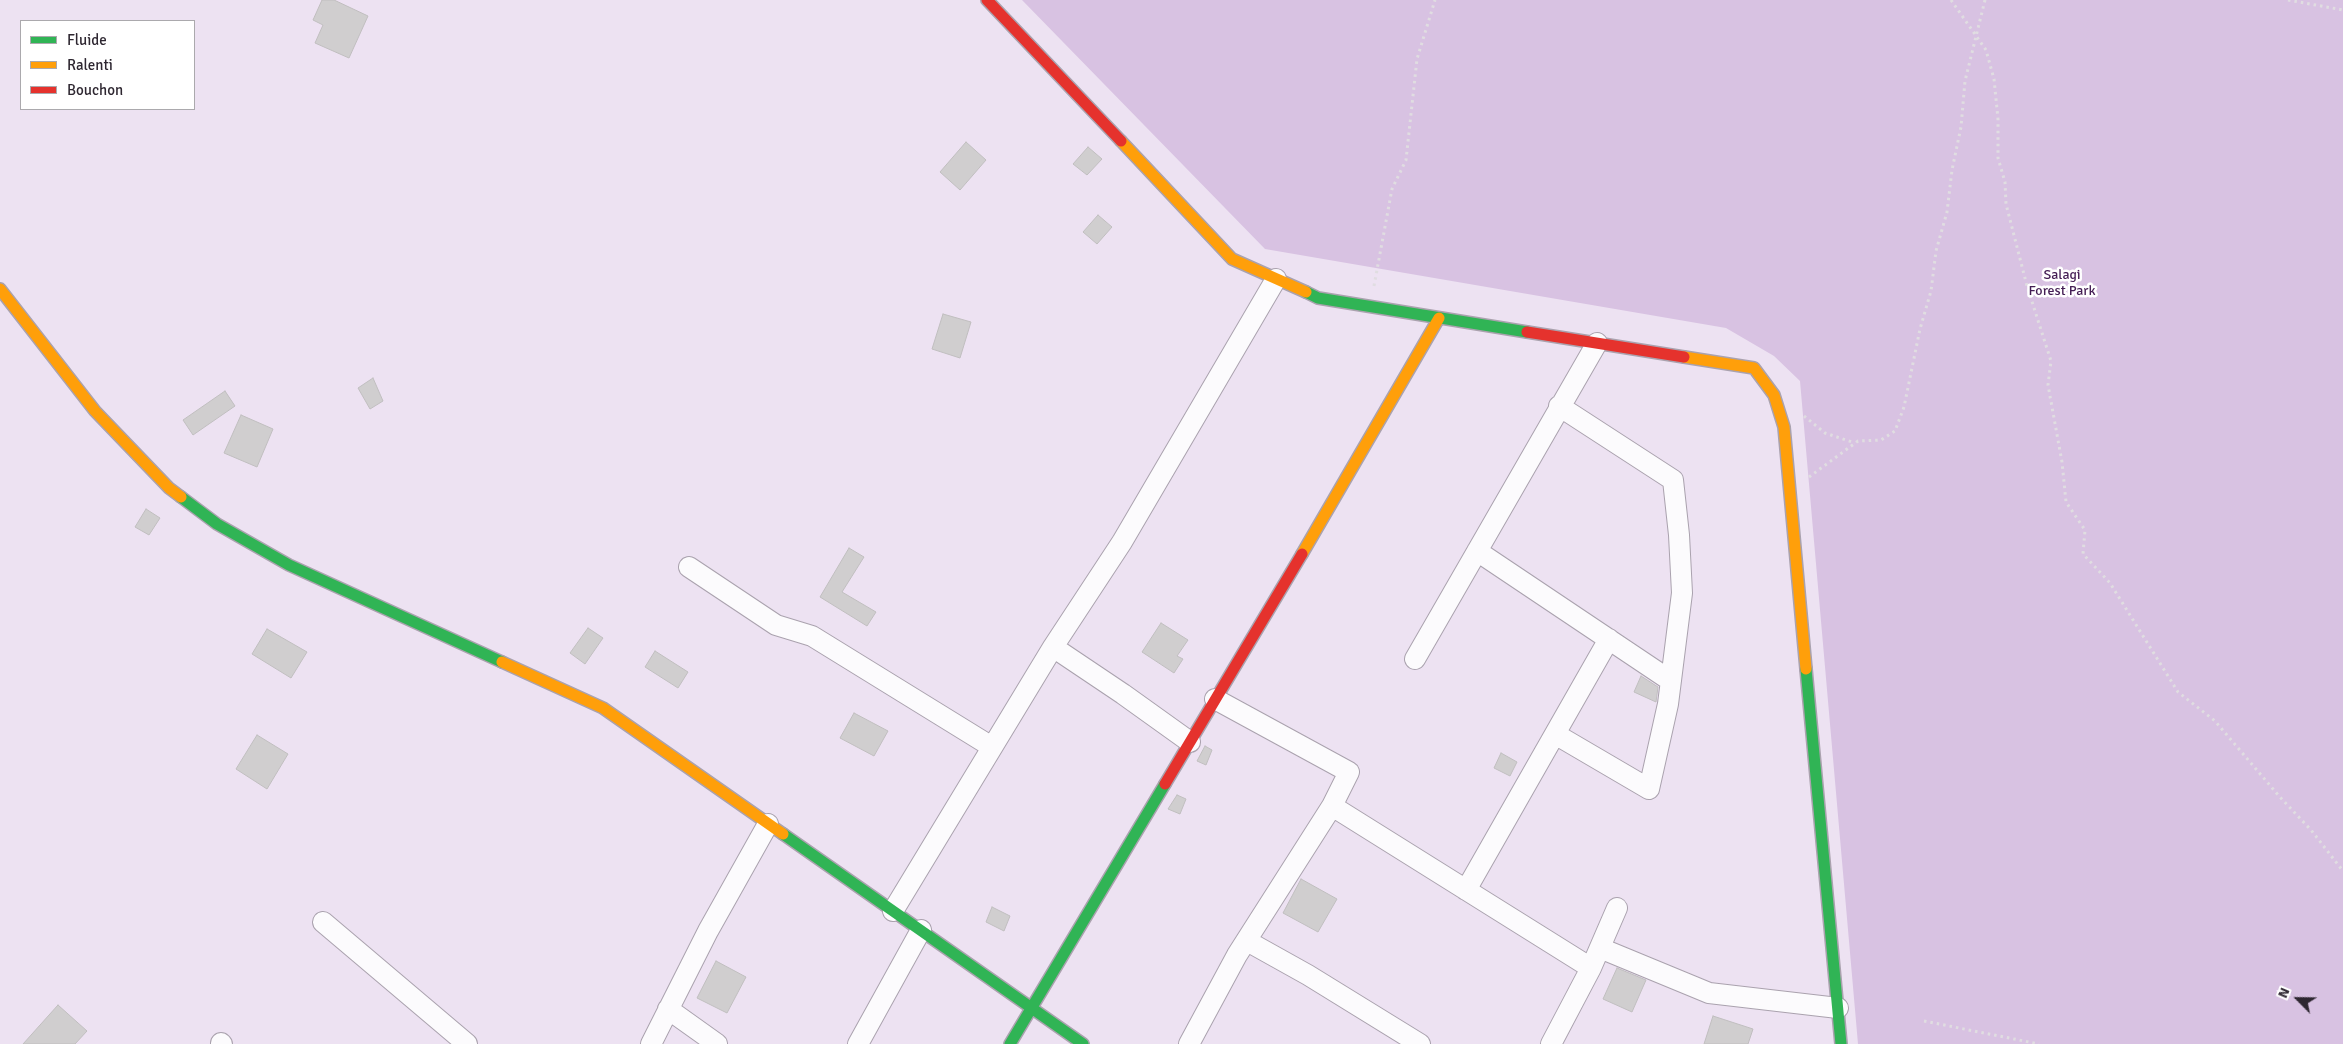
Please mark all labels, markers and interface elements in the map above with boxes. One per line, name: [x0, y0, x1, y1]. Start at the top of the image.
legend: [20, 20, 195, 110]
text: Fluide: [67, 31, 107, 49]
text: Ralenti: [67, 56, 113, 74]
text: Bouchon: [67, 81, 123, 99]
park label: Salagi Forest Park: [2028, 267, 2096, 300]
north arrow: [2273, 974, 2323, 1024]
text: N: [2274, 985, 2293, 1001]

